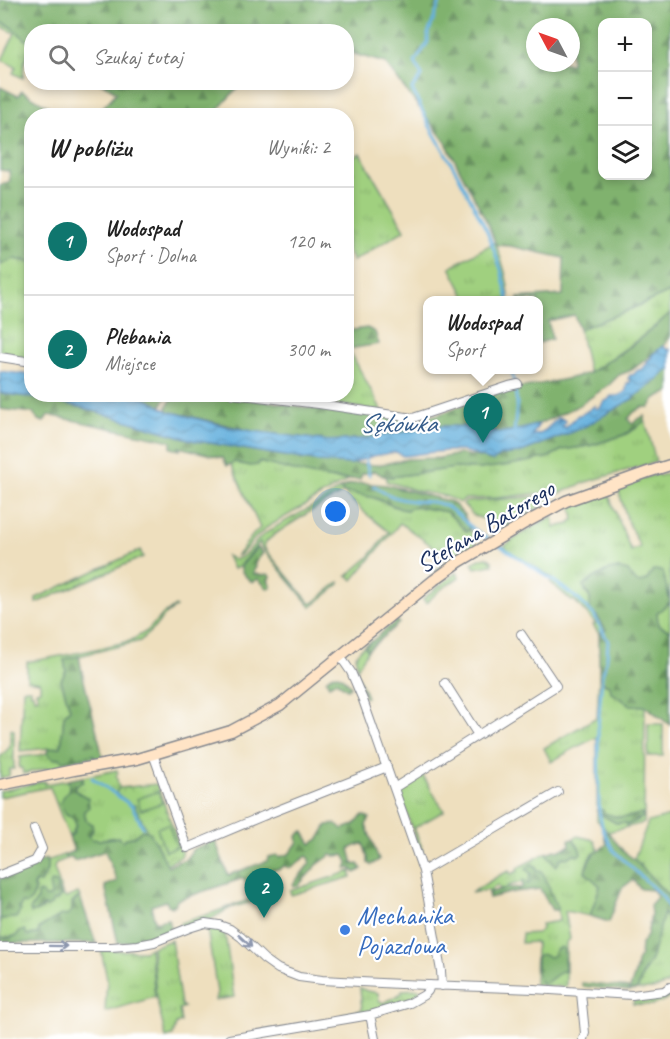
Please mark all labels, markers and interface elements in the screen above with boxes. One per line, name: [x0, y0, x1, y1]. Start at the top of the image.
north arrow: [526, 18, 580, 72]
map controls: [598, 18, 652, 180]
button: +: [598, 18, 652, 72]
search box: [24, 24, 354, 90]
icon: search: [45, 41, 78, 74]
text: Szukaj tutaj: [93, 43, 183, 71]
button: −: [598, 72, 652, 126]
button: layers: [598, 126, 652, 180]
text: W pobliżu: [48, 131, 131, 164]
text: Wyniki: 2: [267, 135, 330, 160]
text: Wodospad: [105, 215, 180, 243]
text: 1: [63, 229, 72, 254]
text: 120 m: [287, 229, 330, 254]
text: Sport · Dolna: [105, 243, 196, 268]
popup: [423, 296, 543, 374]
text: Wodospad: [446, 309, 520, 337]
text: Plebania: [105, 323, 170, 351]
text: 2: [63, 337, 72, 362]
text: 300 m: [287, 337, 330, 362]
text: Sport: [446, 337, 484, 362]
text: Miejsce: [105, 351, 155, 376]
pin: 1: [464, 394, 502, 443]
water label: Sękówka: [360, 406, 439, 440]
street label: Stefana Batorego: [410, 471, 562, 581]
your location: [321, 497, 350, 526]
pin: 2: [244, 868, 284, 918]
place label: Mechanika Pojazdowa: [357, 899, 455, 962]
marker: Mechanika Pojazdowa: [338, 923, 352, 937]
one-way arrow: [237, 934, 252, 948]
one-way arrow: [48, 940, 68, 952]

